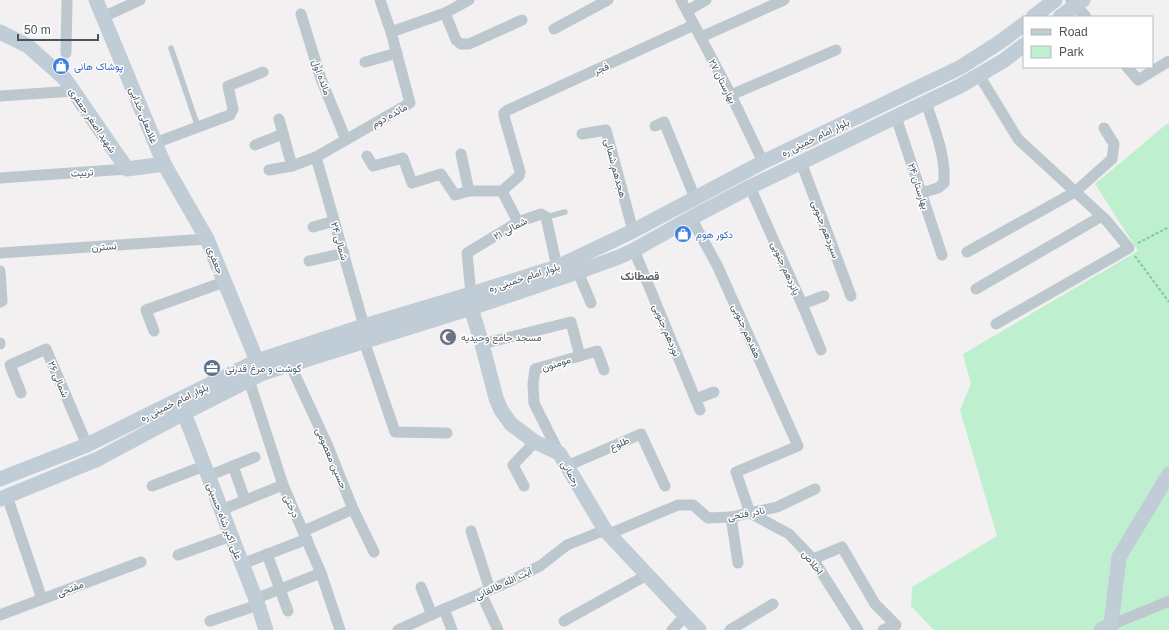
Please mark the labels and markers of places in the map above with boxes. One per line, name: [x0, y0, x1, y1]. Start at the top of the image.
shop icon: پوشاک هانی: [51, 56, 71, 76]
place label: پوشاک هانی: [74, 61, 123, 74]
shop icon: دکور هوم: [673, 224, 693, 244]
place label: دکور هوم: [696, 229, 733, 241]
mosque icon: مسجد جامع وحیدیه: [438, 327, 458, 347]
place label: مسجد جامع وحیدیه: [461, 332, 542, 344]
office icon: گوشت و مرغ قدرتی: [202, 358, 222, 378]
place label: گوشت و مرغ قدرتی: [225, 363, 302, 375]

